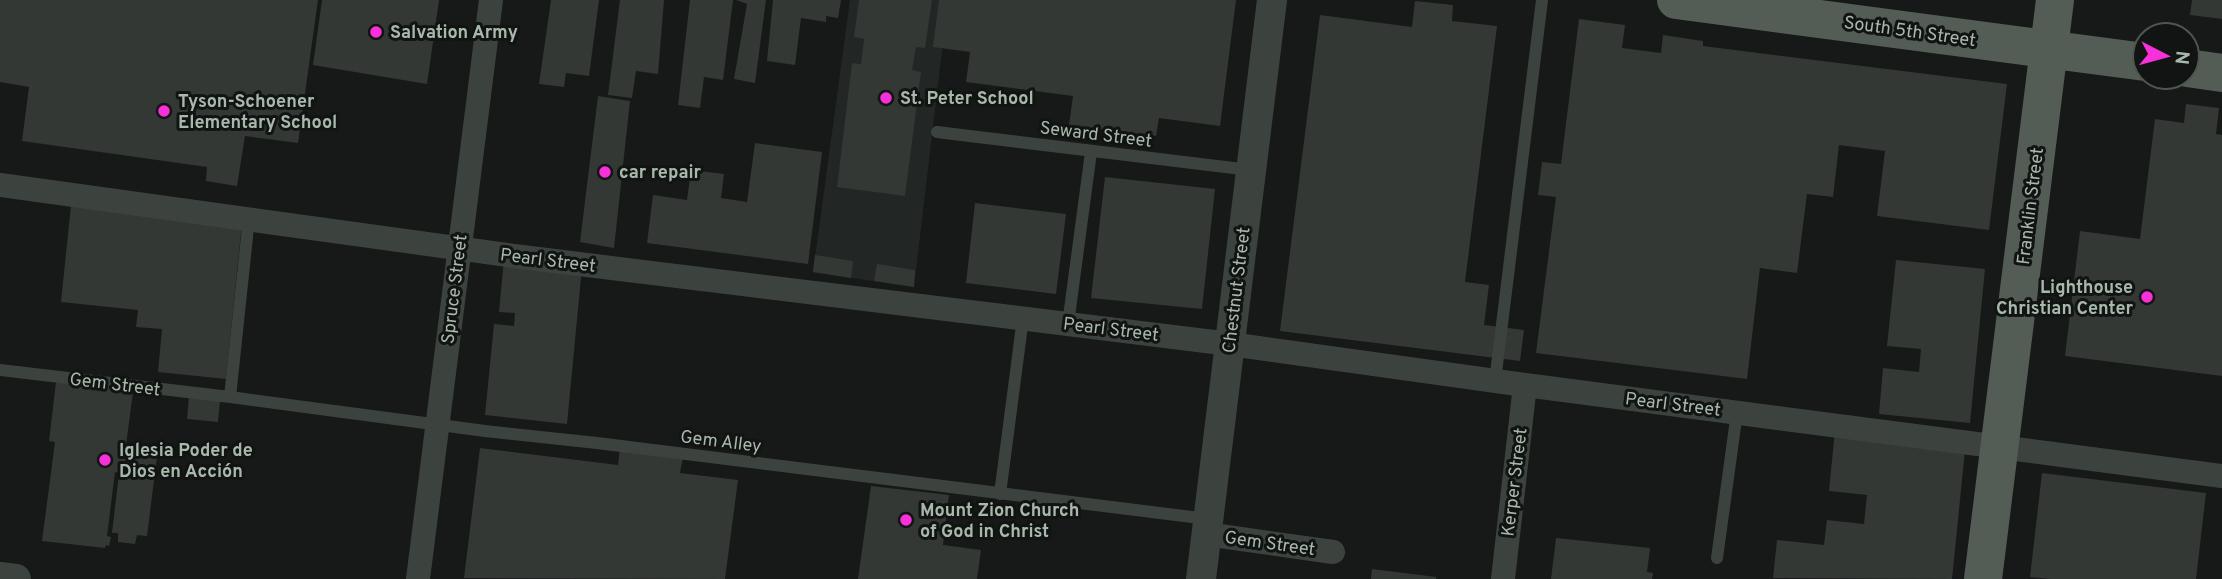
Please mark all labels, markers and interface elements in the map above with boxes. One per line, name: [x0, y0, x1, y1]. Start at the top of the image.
street label: South 5th Street: [1842, 12, 1977, 53]
north arrow: [2131, 21, 2201, 91]
place label: Salvation Army: [390, 22, 518, 45]
marker: Salvation Army: [368, 24, 384, 40]
text: N: [2168, 50, 2194, 66]
place label: St. Peter School: [900, 88, 1034, 111]
marker: St. Peter School: [878, 90, 894, 106]
place label: Tyson-Schoener Elementary School: [178, 91, 337, 135]
marker: Tyson-Schoener Elementary School: [156, 103, 172, 119]
street label: Seward Street: [1038, 117, 1153, 154]
street label: Franklin Street: [2013, 146, 2050, 266]
place label: car repair: [619, 162, 702, 185]
marker: car repair: [597, 164, 613, 180]
street label: Chestnut Street: [1218, 226, 1257, 354]
street label: Spruce Street: [437, 233, 474, 345]
street label: Pearl Street: [499, 244, 597, 279]
place label: Lighthouse Christian Center: [1996, 277, 2133, 321]
marker: Lighthouse Christian Center: [2139, 289, 2155, 305]
street label: Pearl Street: [1062, 313, 1160, 348]
street label: Gem Street: [68, 369, 162, 402]
street label: Pearl Street: [1624, 388, 1722, 423]
street label: Gem Alley: [679, 426, 763, 459]
street label: Kerper Street: [1497, 427, 1534, 538]
place label: Iglesia Poder de Dios en Acción: [119, 440, 253, 484]
marker: Iglesia Poder de Dios en Acción: [97, 452, 113, 468]
place label: Mount Zion Church of God in Christ: [920, 500, 1079, 544]
marker: Mount Zion Church of God in Christ: [898, 512, 914, 528]
street label: Gem Street: [1223, 527, 1317, 562]

